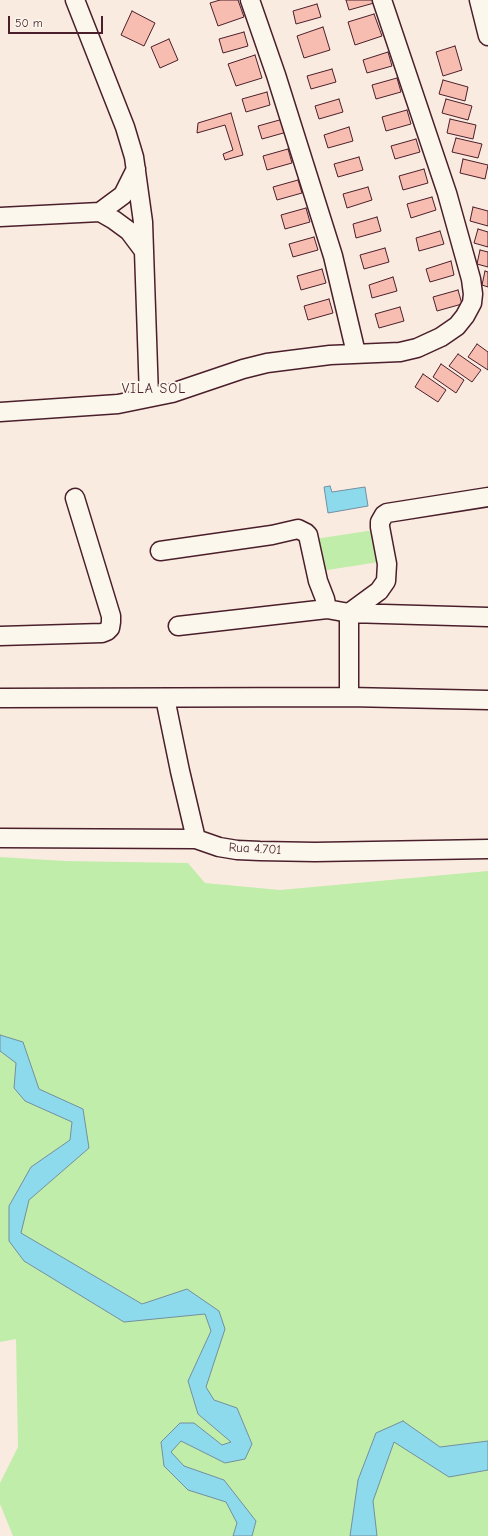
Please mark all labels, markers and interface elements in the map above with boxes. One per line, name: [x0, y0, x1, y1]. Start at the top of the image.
scale bar: [10, 8, 105, 34]
text: 50 m: [15, 16, 43, 30]
district label: VILA SOL: [122, 381, 186, 397]
street label: Rua 4.701: [228, 840, 282, 858]

